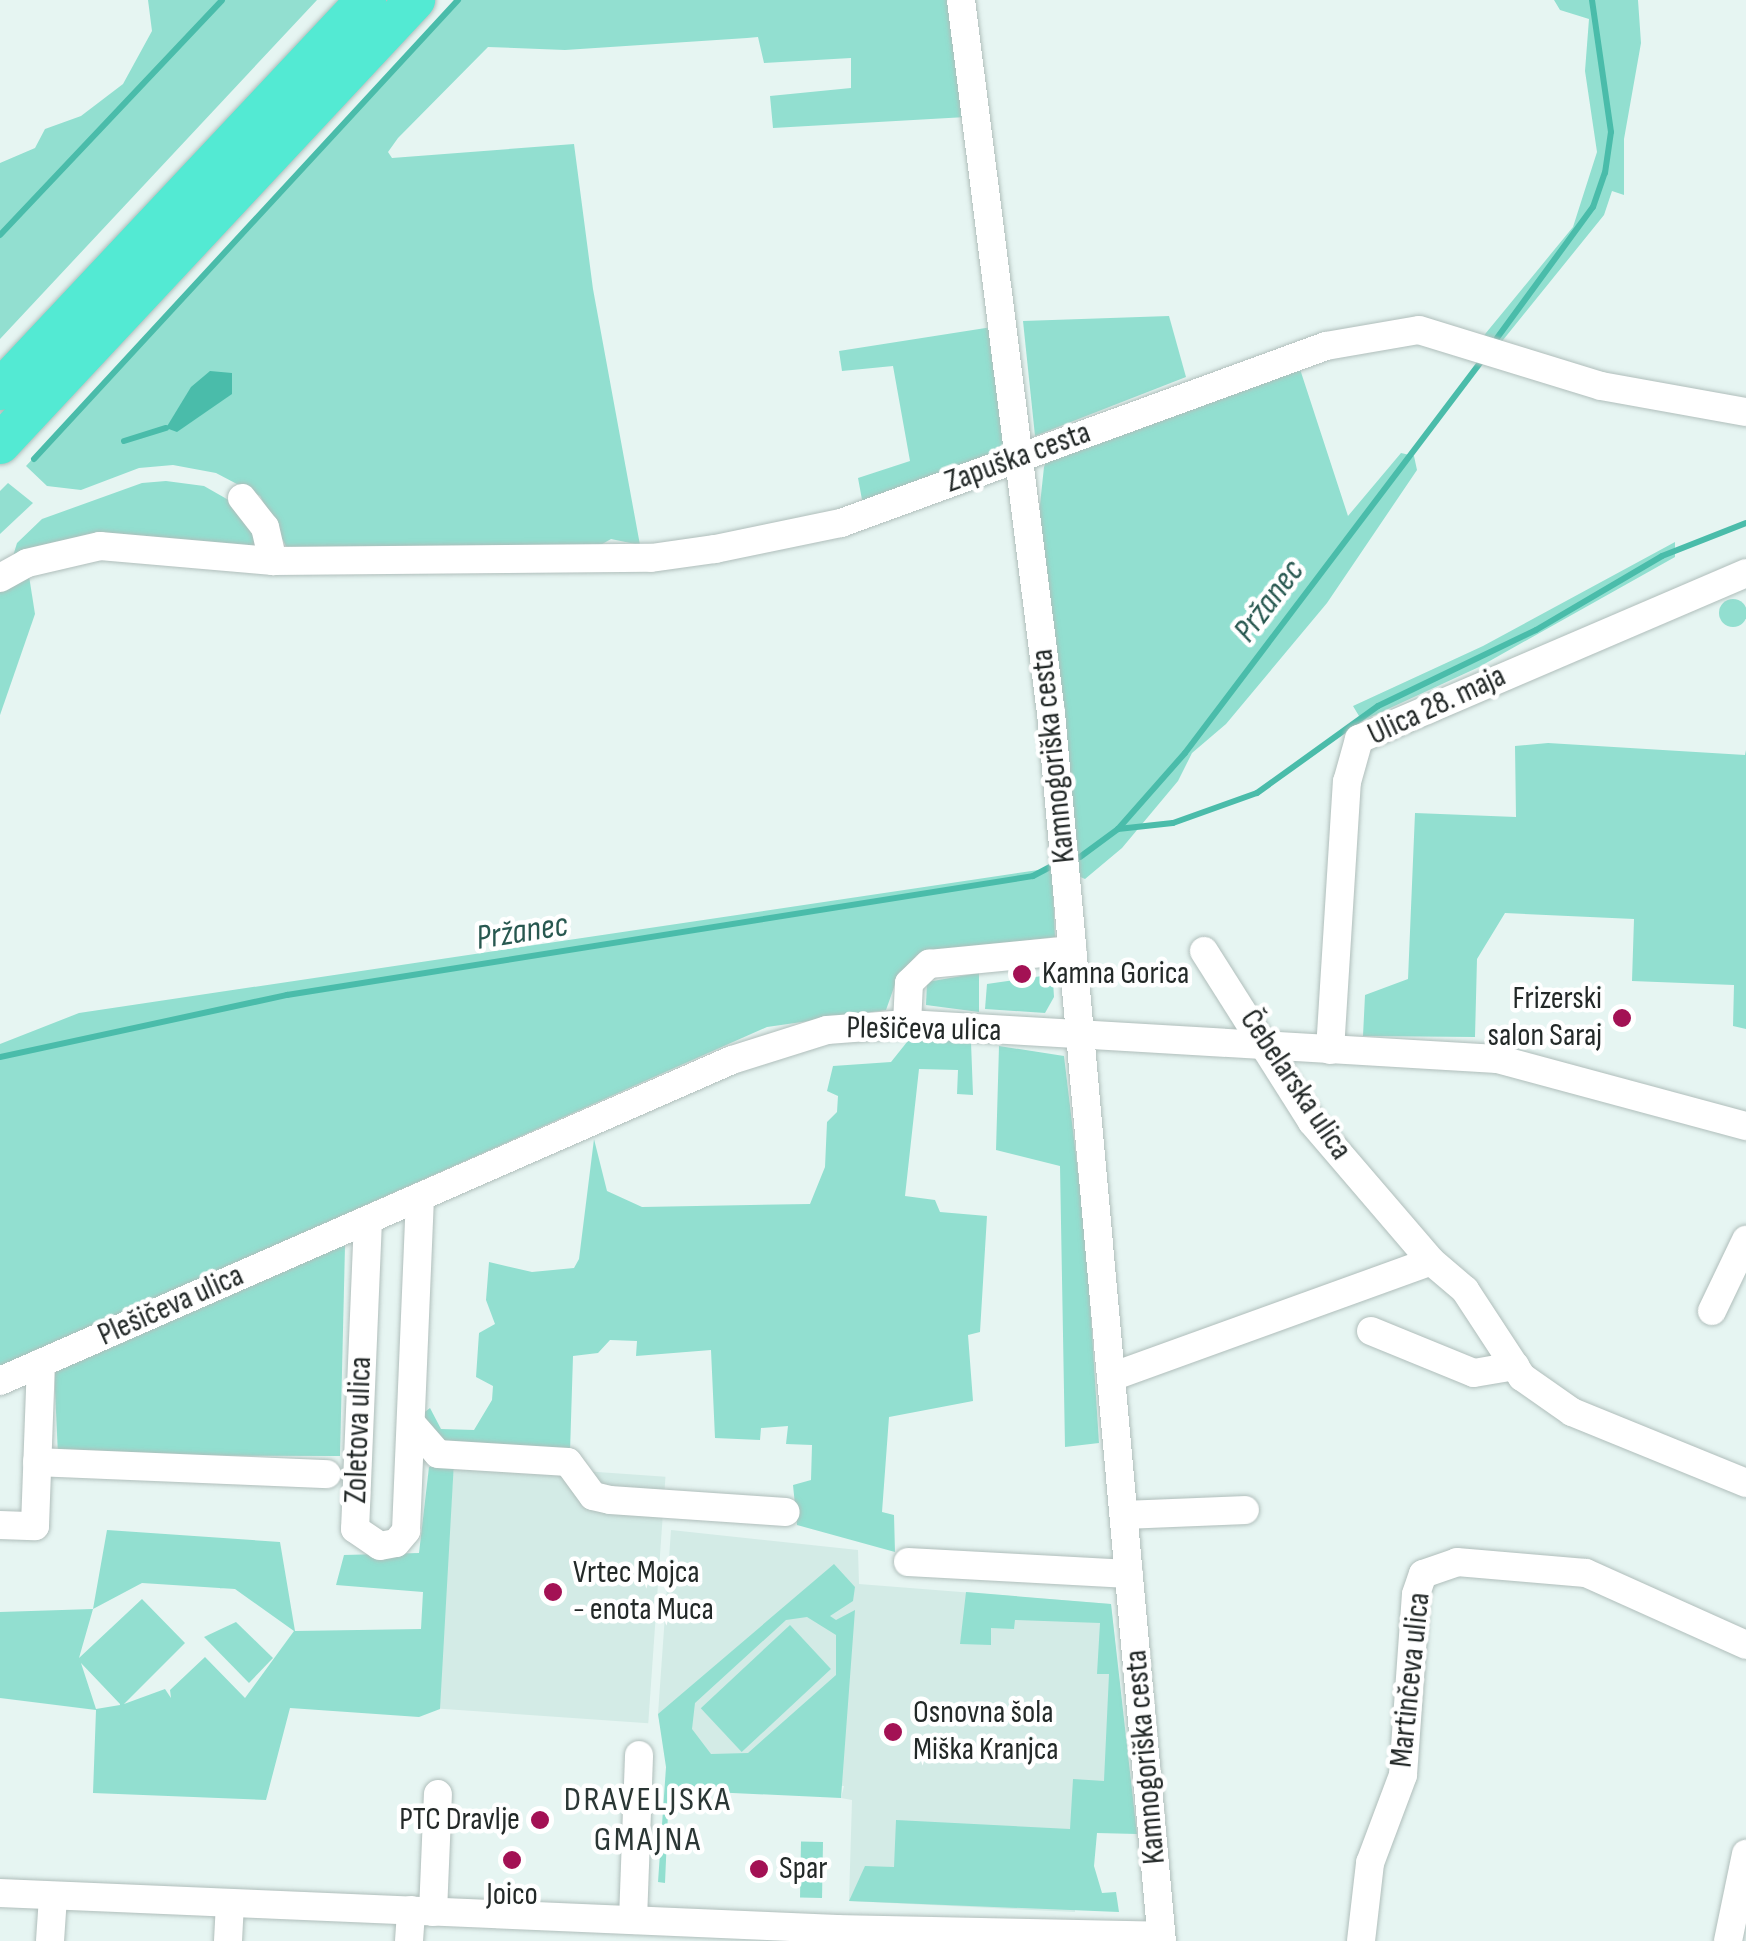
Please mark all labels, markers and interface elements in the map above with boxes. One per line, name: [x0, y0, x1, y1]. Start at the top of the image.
street label: Zapuška cesta: [940, 414, 1096, 502]
water label: Pržanec: [1224, 551, 1314, 651]
street label: Kamnogoriška cesta: [1024, 647, 1084, 865]
street label: Ulica 28. maja: [1362, 657, 1512, 755]
water label: Pržanec: [473, 904, 571, 960]
place label: Kamna Gorica: [1042, 955, 1189, 993]
marker: Kamna Gorica: [1011, 963, 1033, 985]
place label: Frizerski salon Saraj: [1488, 981, 1602, 1056]
street label: Čebelarska ulica: [1231, 1003, 1359, 1167]
marker: Frizerski salon Saraj: [1611, 1007, 1633, 1029]
street label: Plešičeva ulica: [846, 1009, 1002, 1051]
street label: Plešičeva ulica: [92, 1257, 250, 1355]
street label: Zoletova ulica: [337, 1356, 381, 1504]
place label: Vrtec Mojca - enota Muca: [573, 1555, 714, 1630]
marker: Vrtec Mojca - enota Muca: [542, 1581, 564, 1603]
street label: Martinčeva ulica: [1383, 1591, 1439, 1769]
street label: Kamnogoriška cesta: [1117, 1648, 1175, 1866]
place label: Osnovna šola Miška Kranjca: [913, 1695, 1059, 1770]
marker: Osnovna šola Miška Kranjca: [882, 1721, 904, 1743]
district label: DRAVELJSKA GMAJNA: [564, 1779, 732, 1861]
place label: PTC Dravlje: [399, 1801, 520, 1839]
marker: PTC Dravlje: [529, 1809, 551, 1831]
marker: Joico: [501, 1849, 523, 1871]
place label: Spar: [779, 1850, 827, 1888]
marker: Spar: [748, 1858, 770, 1880]
place label: Joico: [486, 1876, 538, 1914]

